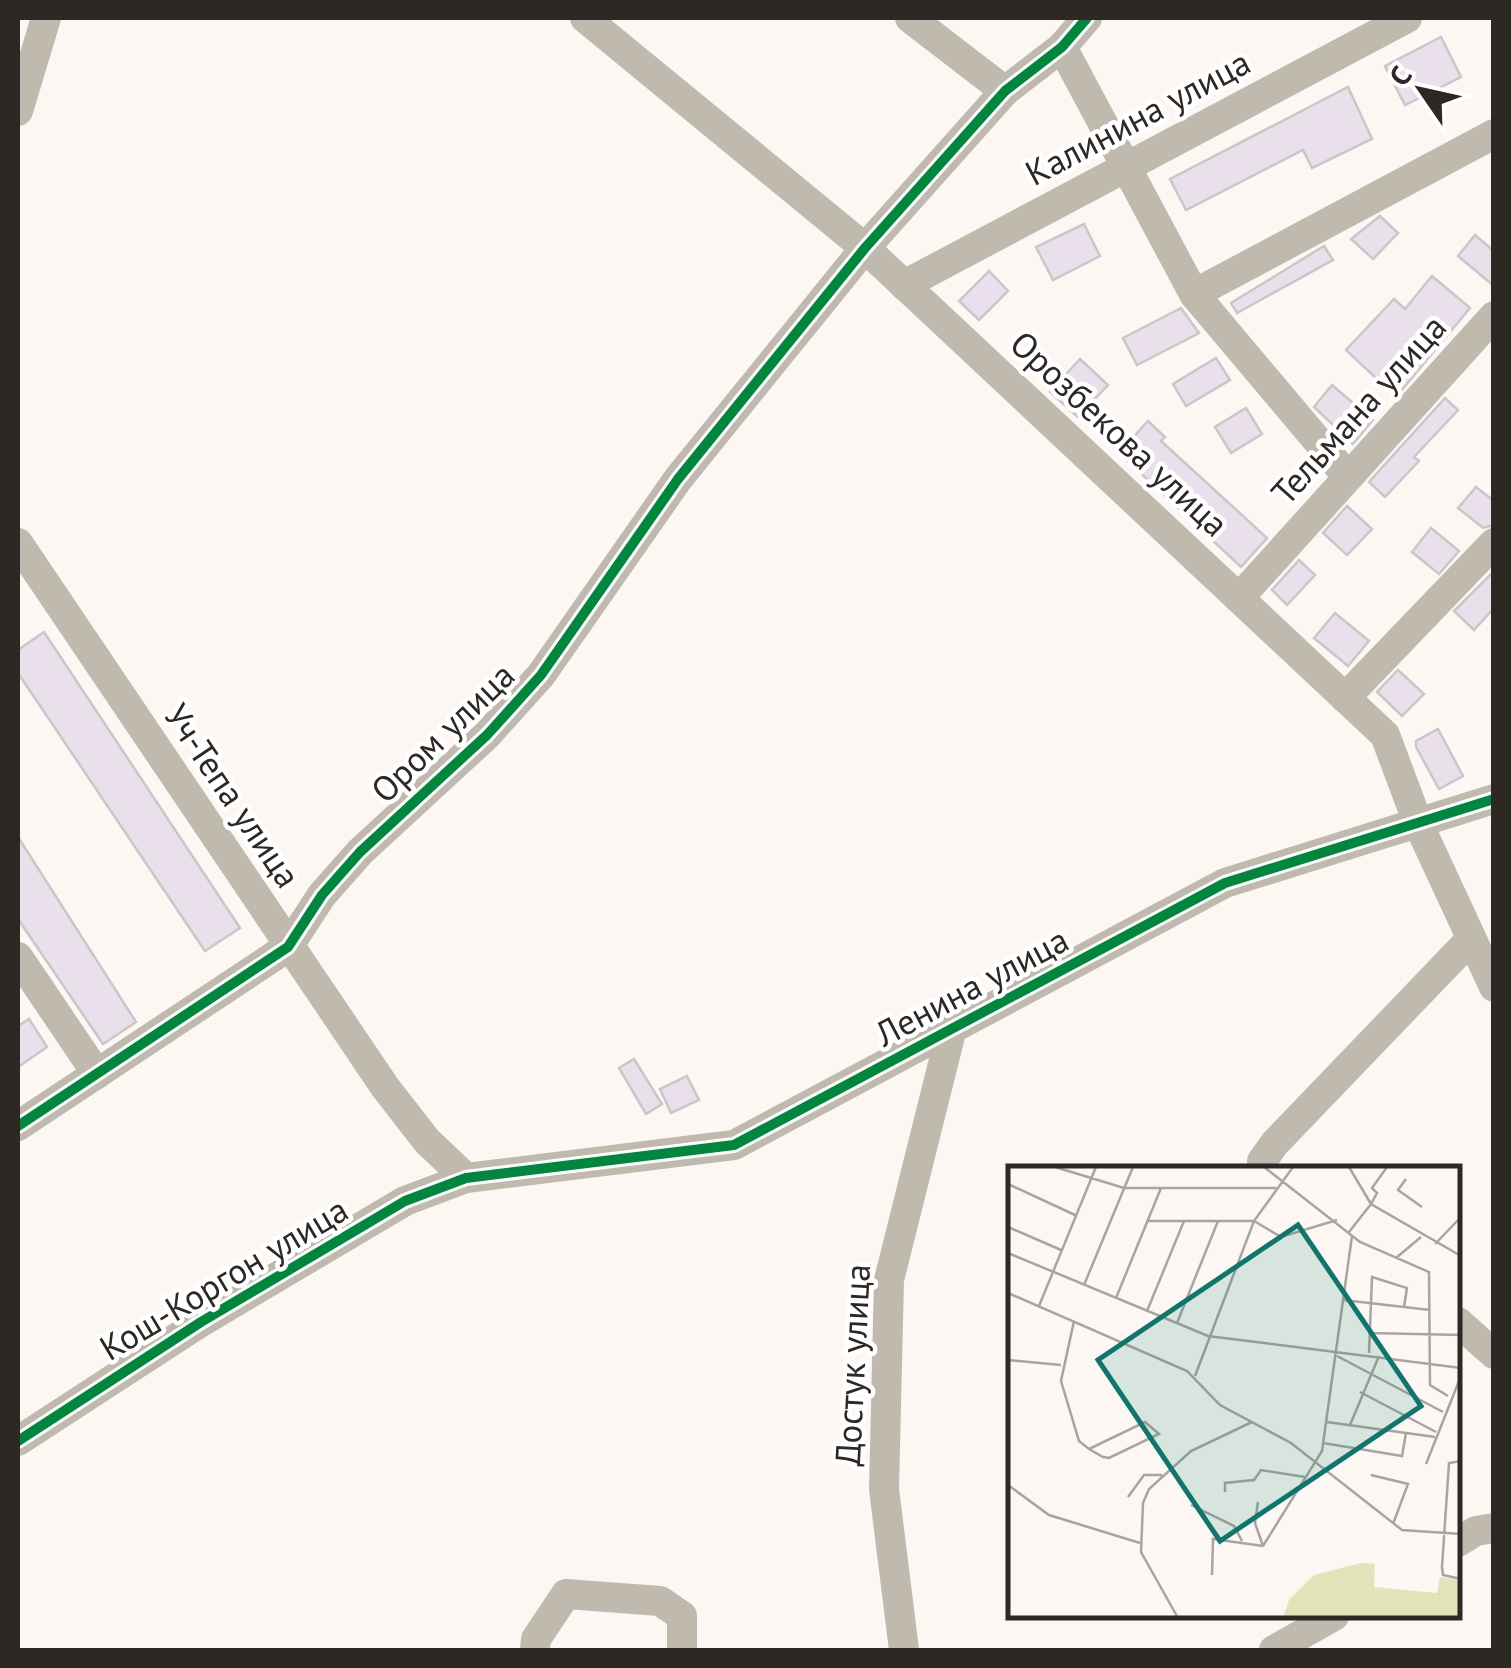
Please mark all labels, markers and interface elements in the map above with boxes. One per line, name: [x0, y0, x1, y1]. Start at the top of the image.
street label: Калинина улица: [1017, 39, 1258, 196]
north arrow: [1371, 40, 1471, 140]
text: С: [1380, 59, 1420, 93]
street label: Тельмана улица: [1261, 305, 1456, 514]
street label: Орозбекова улица: [1001, 320, 1238, 546]
street label: Ором улица: [361, 652, 524, 812]
street label: Уч-Тепа улица: [154, 695, 311, 896]
street label: Ленина улица: [866, 916, 1076, 1057]
inset map: [1008, 1166, 1461, 1618]
street label: Кош-Коргон улица: [91, 1186, 356, 1370]
street label: Достук улица: [824, 1263, 880, 1467]

